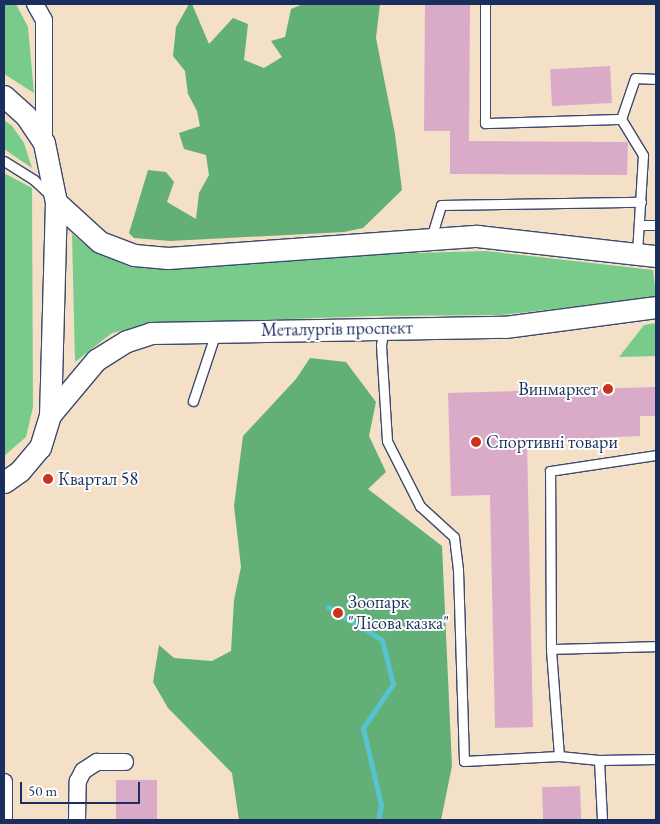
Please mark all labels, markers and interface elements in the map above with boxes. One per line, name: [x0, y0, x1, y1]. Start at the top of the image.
street label: Металургів проспект: [261, 317, 413, 341]
place label: Винмаркет: [518, 378, 598, 400]
marker: Винмаркет: [602, 383, 614, 395]
place label: Спортивні товари: [486, 431, 618, 453]
marker: Спортивні товари: [470, 436, 482, 448]
place label: Квартал 58: [58, 468, 138, 490]
marker: Квартал 58: [42, 473, 54, 485]
place label: Зоопарк "Лісова казка": [348, 592, 449, 634]
marker: Зоопарк "Лісова казка": [332, 607, 344, 619]
scale bar: [22, 772, 142, 804]
text: 50 m: [28, 781, 57, 800]

